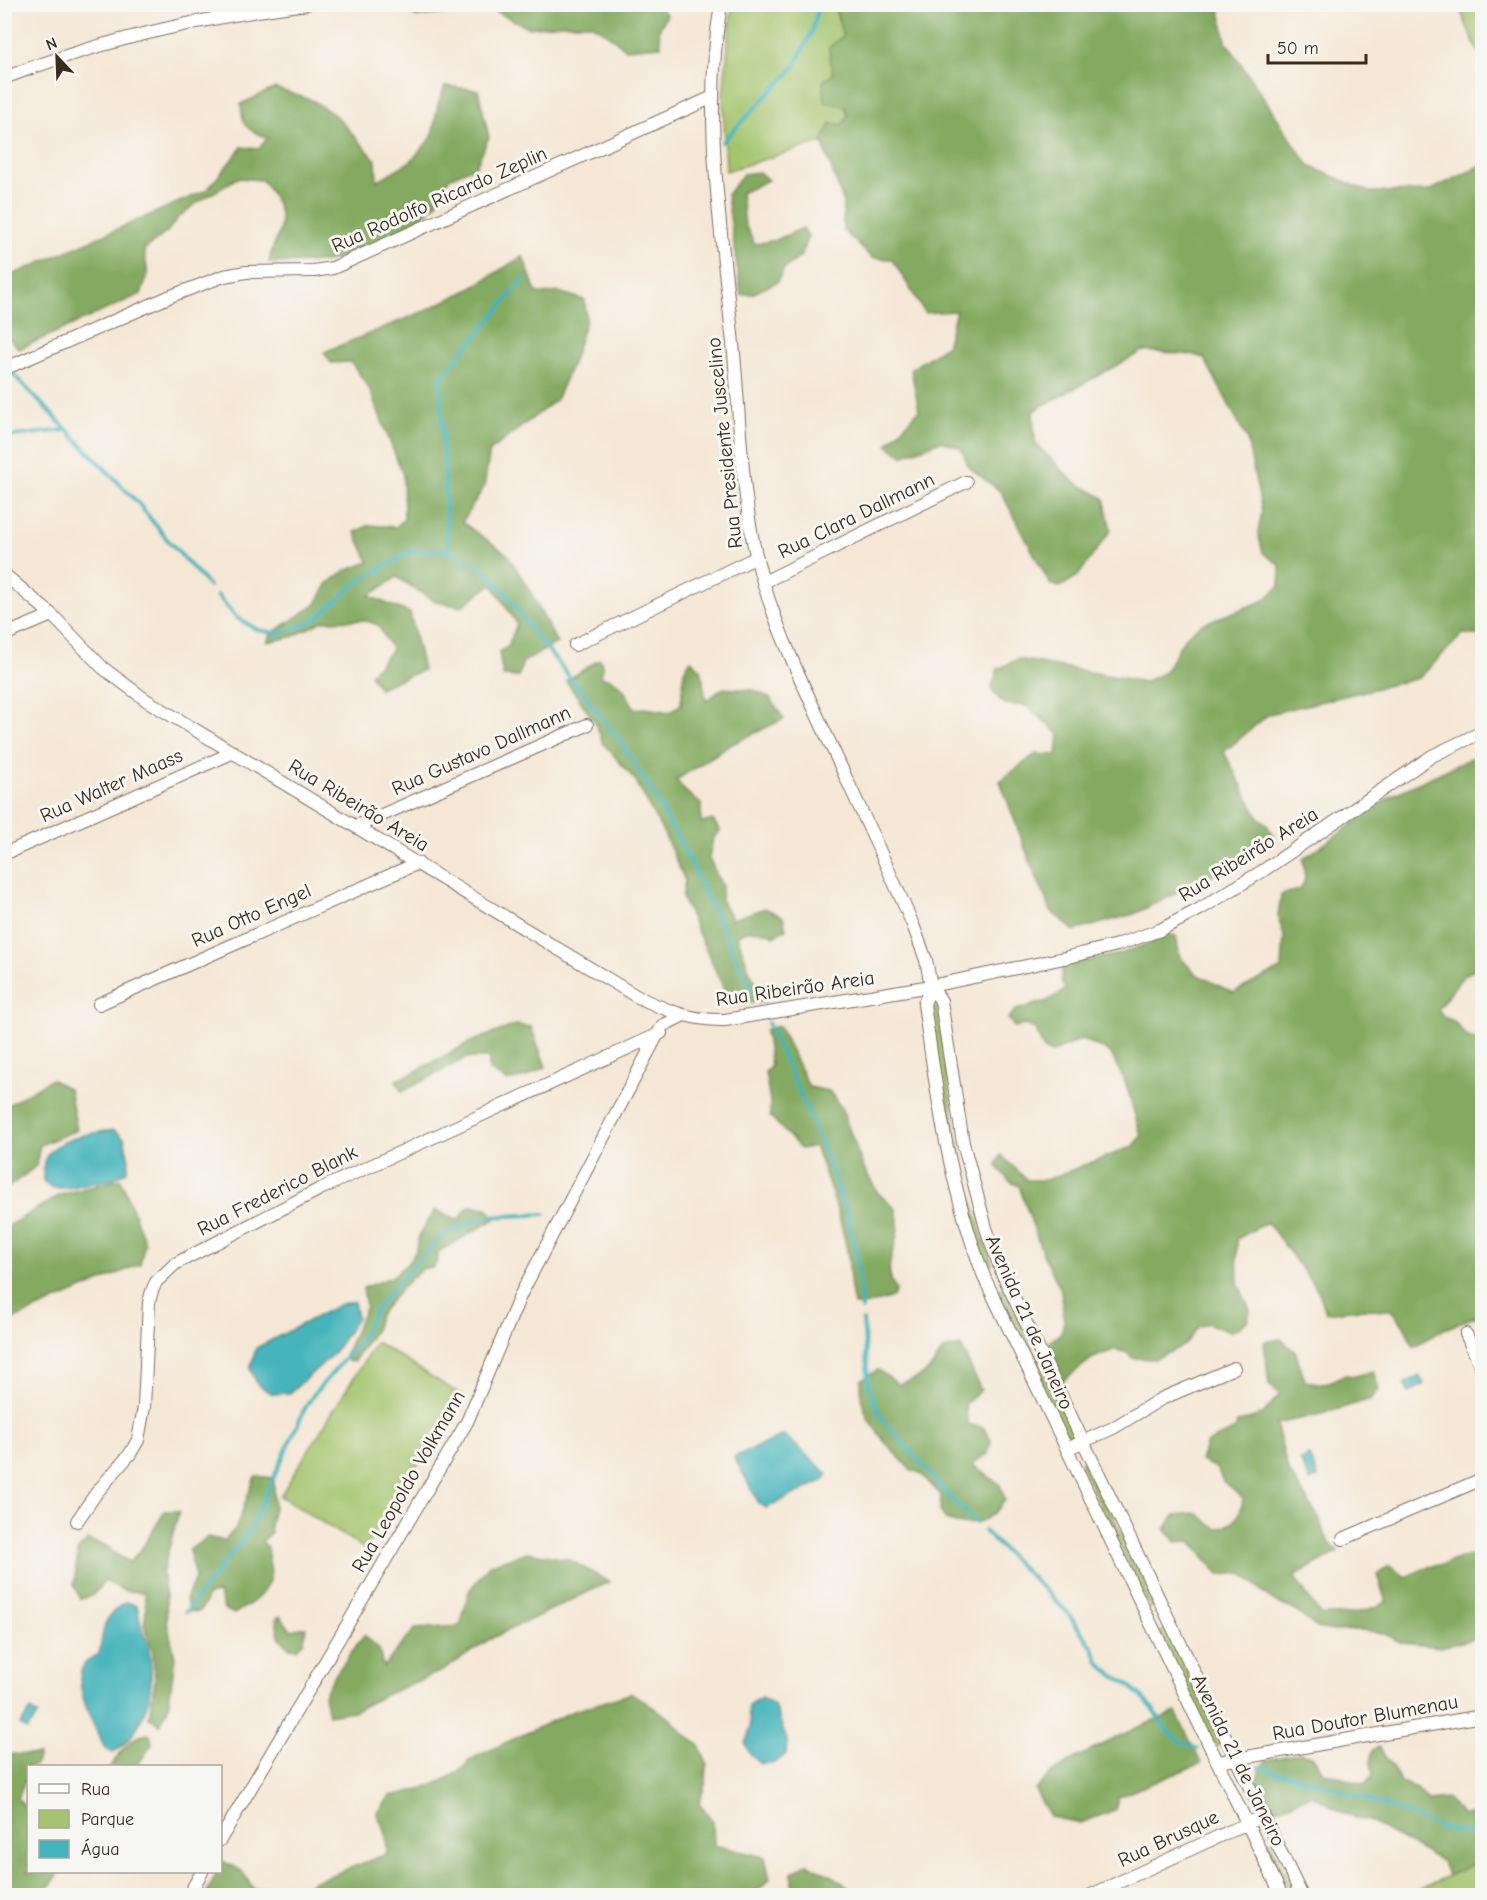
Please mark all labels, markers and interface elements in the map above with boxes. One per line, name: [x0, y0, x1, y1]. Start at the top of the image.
north arrow: [27, 27, 87, 87]
scale bar: [1268, 27, 1366, 65]
text: N: [43, 34, 60, 54]
text: 50 m: [1277, 38, 1319, 59]
street label: Rua Rodolfo Ricardo Zeplin: [328, 141, 550, 257]
street label: Rua Presidente Juscelino: [702, 336, 747, 550]
street label: Rua Clara Dallmann: [774, 468, 938, 563]
street label: Rua Gustavo Dallmann: [388, 701, 574, 800]
street label: Rua Walter Maass: [36, 744, 186, 827]
street label: Rua Ribeirão Areia: [284, 754, 433, 856]
street label: Rua Ribeirão Areia: [1174, 802, 1322, 907]
street label: Rua Otto Engel: [188, 879, 314, 952]
street label: Rua Ribeirão Areia: [714, 966, 876, 1011]
street label: Rua Frederico Blank: [194, 1140, 361, 1241]
street label: Avenida 21 de Janeiro: [981, 1231, 1078, 1413]
street label: Rua Leopoldo Volkmann: [347, 1386, 470, 1576]
street label: Avenida 21 de Janeiro: [1187, 1671, 1290, 1850]
street label: Rua Doutor Blumenau: [1271, 1690, 1460, 1745]
legend: [27, 1765, 222, 1873]
text: Rua: [81, 1779, 110, 1800]
street label: Rua Brusque: [1114, 1805, 1222, 1872]
text: Parque: [81, 1809, 134, 1830]
text: Água: [81, 1838, 119, 1860]

